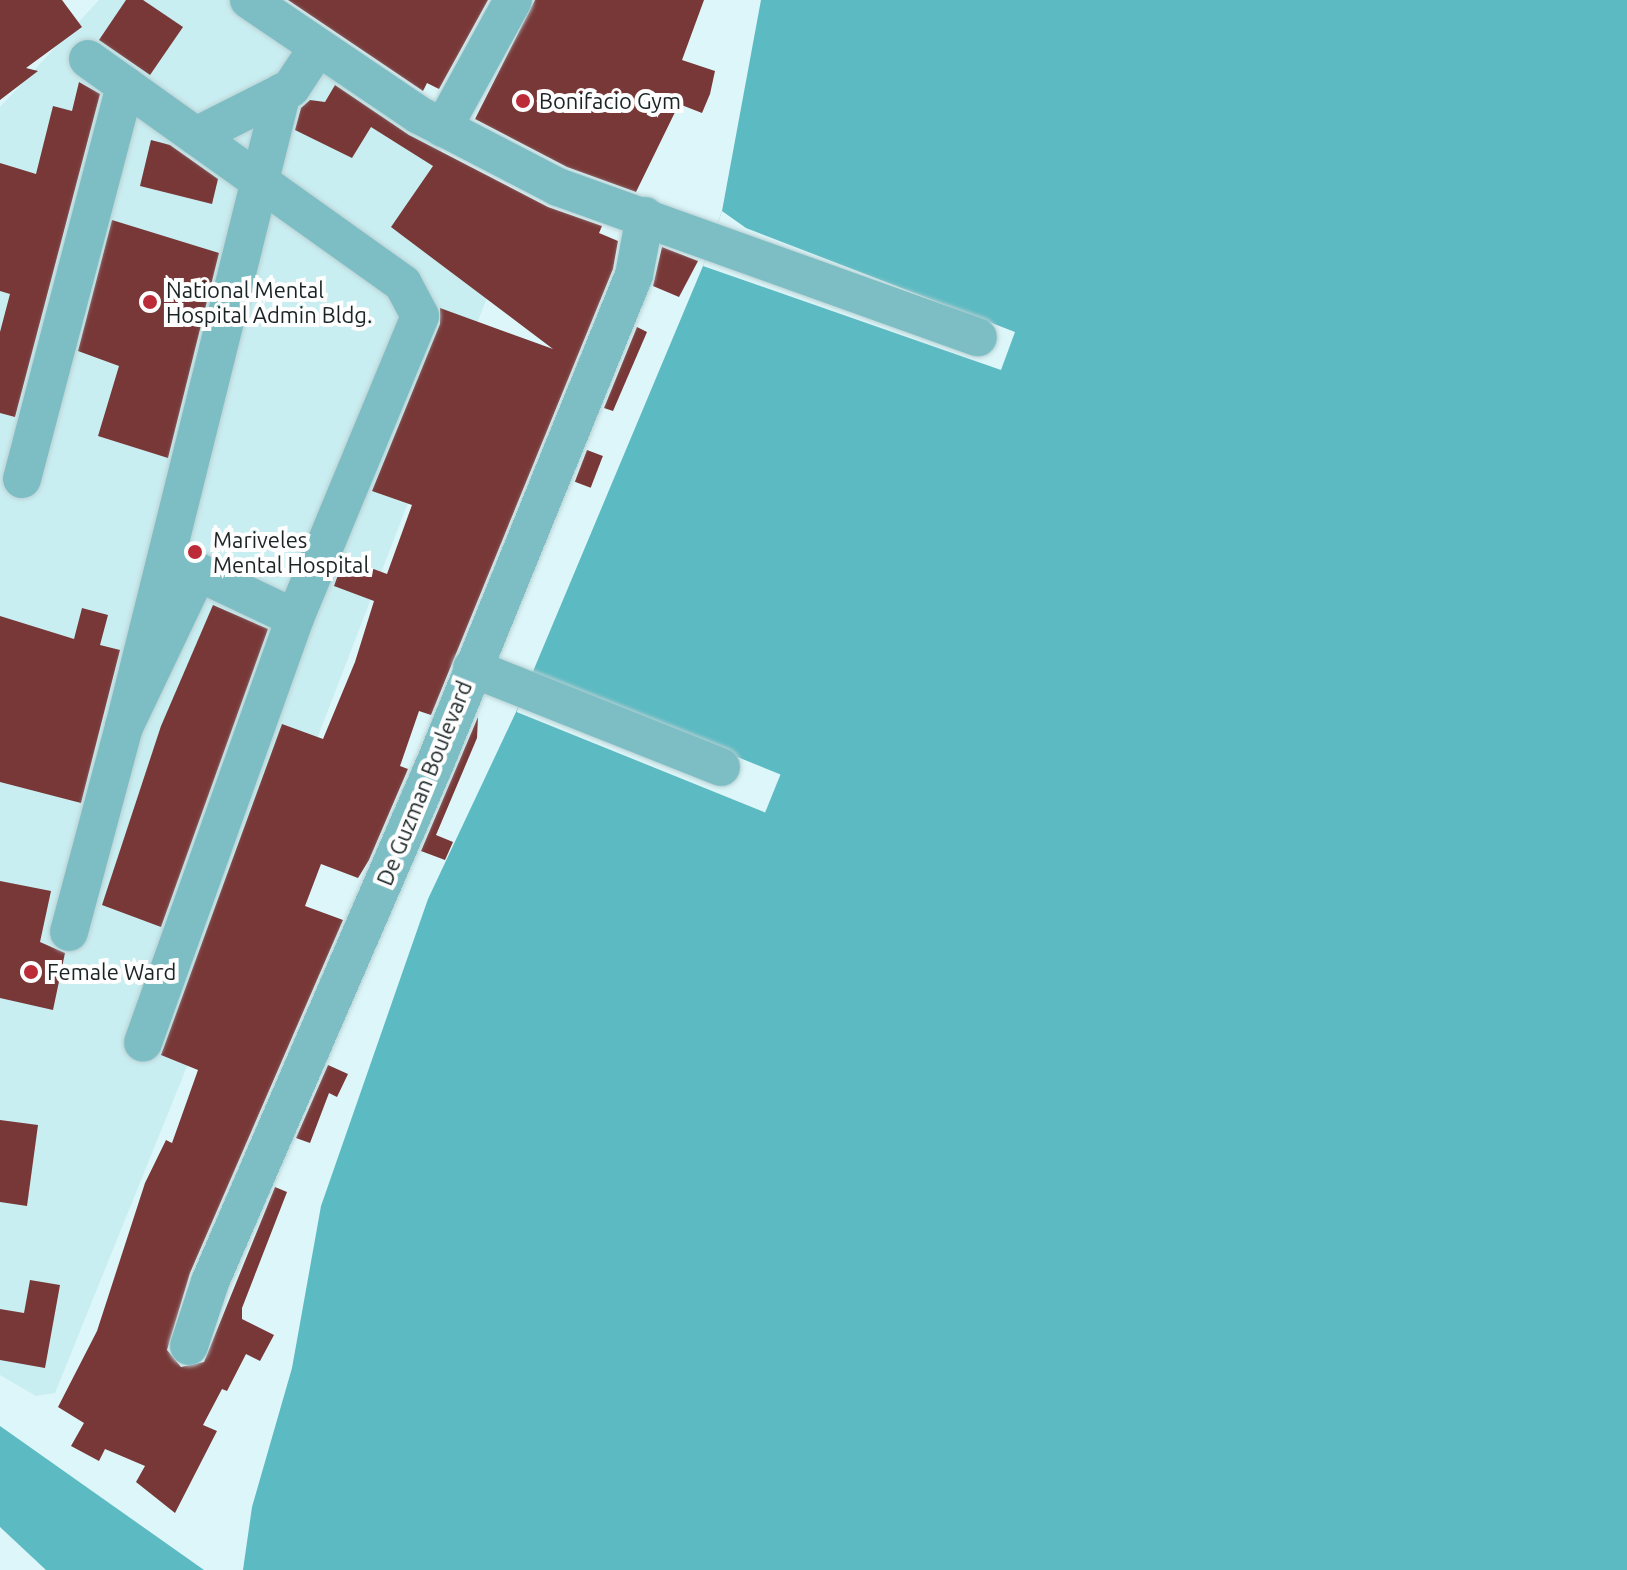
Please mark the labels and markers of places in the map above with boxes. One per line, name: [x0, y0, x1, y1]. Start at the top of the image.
place label: Bonifacio Gym: [539, 88, 681, 114]
marker: Bonifacio Gym: [514, 92, 532, 110]
place label: National Mental Hospital Admin Bldg.: [166, 276, 372, 328]
marker: National Mental Hospital Admin Bldg.: [141, 293, 159, 311]
place label: Mariveles Mental Hospital: [213, 526, 369, 578]
marker: Mariveles Mental Hospital: [184, 541, 206, 563]
place label: Female Ward: [47, 959, 176, 985]
marker: Female Ward: [22, 963, 40, 981]

